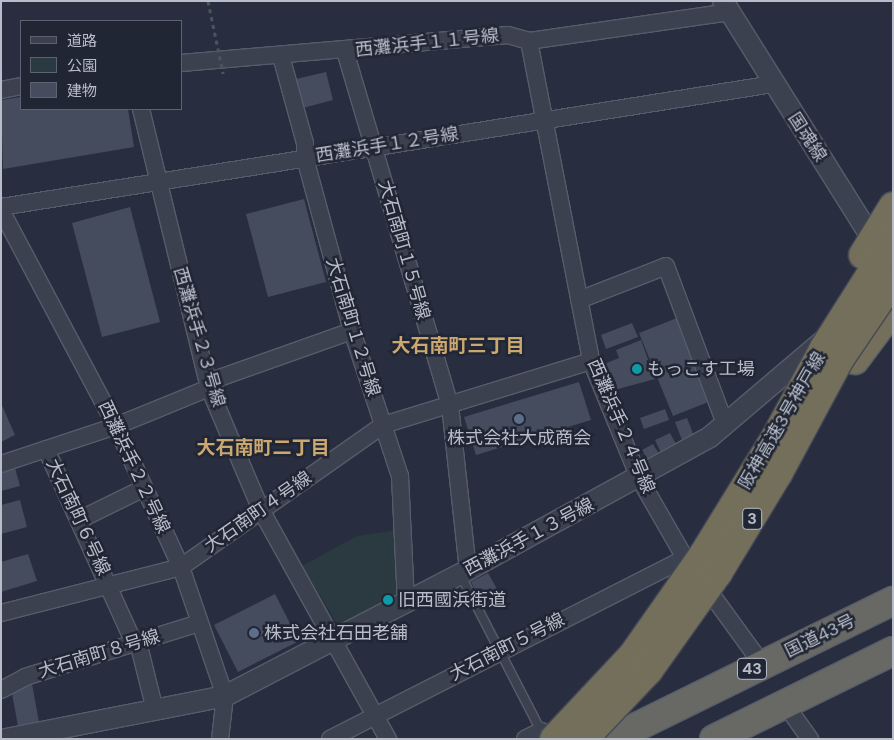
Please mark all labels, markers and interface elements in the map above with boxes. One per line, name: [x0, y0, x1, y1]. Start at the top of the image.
legend: [20, 20, 182, 110]
street label: 西灘浜手１１号線: [354, 25, 500, 61]
text: 道路: [67, 31, 97, 51]
text: 公園: [67, 56, 97, 76]
text: 建物: [67, 81, 97, 101]
street label: 国魂線: [783, 108, 831, 166]
street label: 西灘浜手１２号線: [314, 123, 460, 167]
street label: 大石南町１５号線: [374, 178, 434, 322]
street label: 大石南町１２号線: [322, 255, 384, 399]
street label: 西灘浜手２３号線: [169, 265, 229, 409]
district label: 大石南町三丁目: [392, 335, 524, 357]
street label: 阪神高速3号神戸線: [734, 349, 830, 493]
street label: 西灘浜手２４号線: [583, 356, 659, 496]
place label: もっこす工場: [647, 358, 755, 380]
marker: もっこす工場: [631, 363, 643, 375]
street label: 西灘浜手２２号線: [94, 397, 174, 537]
marker: 株式会社大成商会: [513, 413, 525, 425]
place label: 株式会社大成商会: [447, 427, 591, 449]
district label: 大石南町二丁目: [197, 437, 329, 459]
street label: 大石南町６号線: [42, 455, 114, 579]
street label: 大石南町４号線: [200, 467, 316, 557]
street label: 西灘浜手１３号線: [460, 494, 598, 580]
road number: 3: [742, 506, 762, 532]
place label: 旧西國浜街道: [398, 589, 506, 611]
marker: 旧西國浜街道: [382, 594, 394, 606]
street label: 大石南町５号線: [446, 609, 568, 685]
street label: 国道43号: [781, 610, 859, 662]
place label: 株式会社石田老舗: [264, 622, 408, 644]
street label: 大石南町８号線: [36, 625, 162, 683]
marker: 株式会社石田老舗: [248, 627, 260, 639]
road number: 43: [736, 656, 768, 682]

